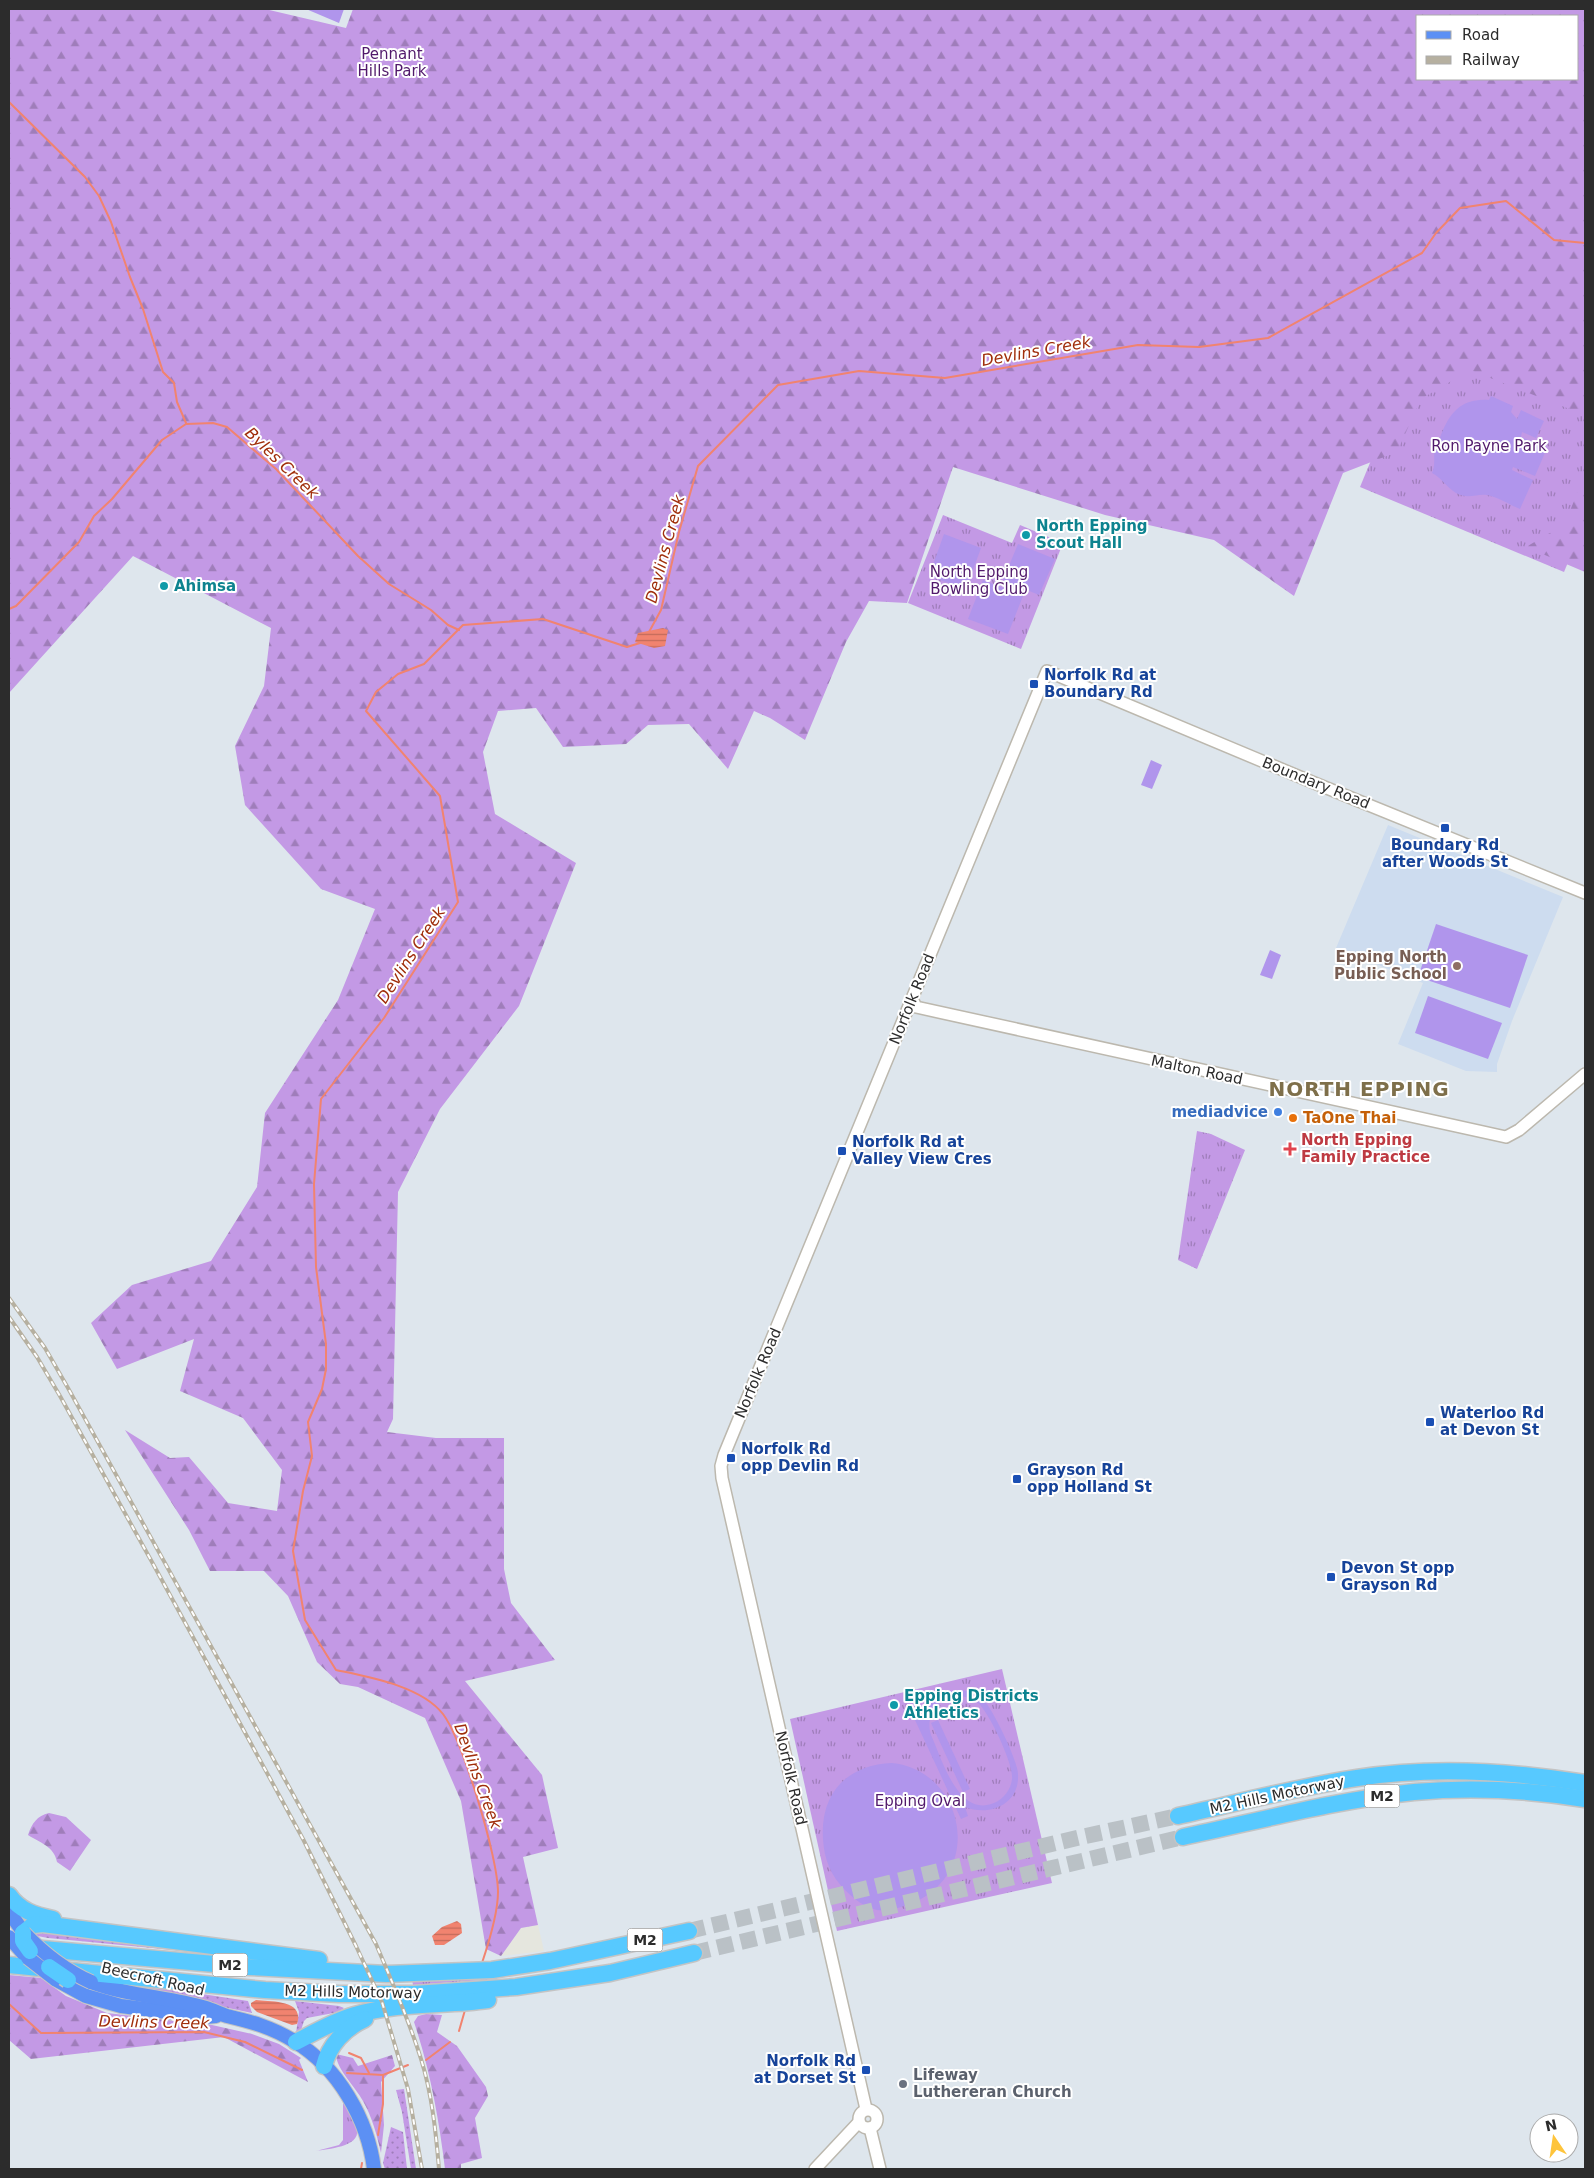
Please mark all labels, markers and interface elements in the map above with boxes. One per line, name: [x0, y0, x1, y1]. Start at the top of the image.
legend: [1416, 15, 1579, 80]
text: Road: [1462, 26, 1500, 44]
park label: Pennant Hills Park: [358, 45, 427, 80]
text: Railway: [1462, 51, 1520, 69]
water label: Devlins Creek: [980, 332, 1093, 370]
water label: Byles Creek: [241, 423, 323, 503]
park label: Ron Payne Park: [1431, 437, 1547, 455]
water label: Devlins Creek: [641, 492, 689, 605]
place label: North Epping Scout Hall: [1036, 517, 1148, 552]
marker: North Epping Scout Hall: [1020, 529, 1032, 541]
park label: North Epping Bowling Club: [930, 563, 1028, 598]
place label: Ahimsa: [174, 577, 236, 595]
marker: Ahimsa: [158, 580, 170, 592]
place label: Norfolk Rd at Boundary Rd: [1044, 666, 1156, 701]
marker: Norfolk Rd at Boundary Rd: [1028, 678, 1040, 690]
street label: Boundary Road: [1259, 753, 1373, 813]
marker: Boundary Rd after Woods St: [1439, 822, 1451, 834]
place label: Boundary Rd after Woods St: [1382, 836, 1508, 871]
water label: Devlins Creek: [373, 903, 450, 1007]
place label: Epping North Public School: [1334, 948, 1447, 983]
street label: Norfolk Road: [886, 951, 938, 1047]
marker: Epping North Public School: [1451, 960, 1463, 972]
street label: Malton Road: [1150, 1051, 1244, 1089]
district label: NORTH EPPING: [1268, 1077, 1450, 1101]
place label: mediadvice: [1171, 1103, 1268, 1121]
marker: mediadvice: [1272, 1106, 1284, 1118]
place label: TaOne Thai: [1303, 1109, 1396, 1127]
marker: TaOne Thai: [1287, 1112, 1299, 1124]
place label: North Epping Family Practice: [1301, 1131, 1430, 1166]
place label: Norfolk Rd at Valley View Cres: [852, 1133, 992, 1168]
marker: North Epping Family Practice: [1283, 1142, 1297, 1156]
marker: Norfolk Rd at Valley View Cres: [836, 1145, 848, 1157]
street label: Norfolk Road: [731, 1325, 785, 1421]
place label: Waterloo Rd at Devon St: [1440, 1404, 1544, 1439]
marker: Waterloo Rd at Devon St: [1424, 1416, 1436, 1428]
place label: Norfolk Rd opp Devlin Rd: [741, 1440, 859, 1475]
marker: Norfolk Rd opp Devlin Rd: [725, 1452, 737, 1464]
place label: Grayson Rd opp Holland St: [1027, 1461, 1152, 1496]
marker: Grayson Rd opp Holland St: [1011, 1473, 1023, 1485]
place label: Devon St opp Grayson Rd: [1341, 1559, 1455, 1594]
marker: Devon St opp Grayson Rd: [1325, 1571, 1337, 1583]
place label: Epping Districts Athletics: [904, 1687, 1039, 1722]
marker: Epping Districts Athletics: [888, 1699, 900, 1711]
water label: Devlins Creek: [450, 1721, 506, 1832]
street label: Norfolk Road: [771, 1729, 811, 1827]
street label: M2 Hills Motorway: [1208, 1772, 1346, 1818]
road number: M2: [1364, 1784, 1400, 1808]
park label: Epping Oval: [875, 1792, 965, 1810]
road number: M2: [628, 1928, 662, 1952]
road number: M2: [212, 1954, 248, 1976]
street label: Beecroft Road: [100, 1958, 206, 2000]
street label: M2 Hills Motorway: [284, 1982, 422, 2002]
water label: Devlins Creek: [98, 2012, 210, 2032]
place label: Norfolk Rd at Dorset St: [754, 2052, 856, 2087]
marker: Norfolk Rd at Dorset St: [860, 2064, 872, 2076]
place label: Lifeway Luthereran Church: [913, 2066, 1072, 2101]
marker: Lifeway Luthereran Church: [897, 2078, 909, 2090]
north arrow: [1529, 2113, 1579, 2163]
text: N: [1544, 2116, 1559, 2134]

